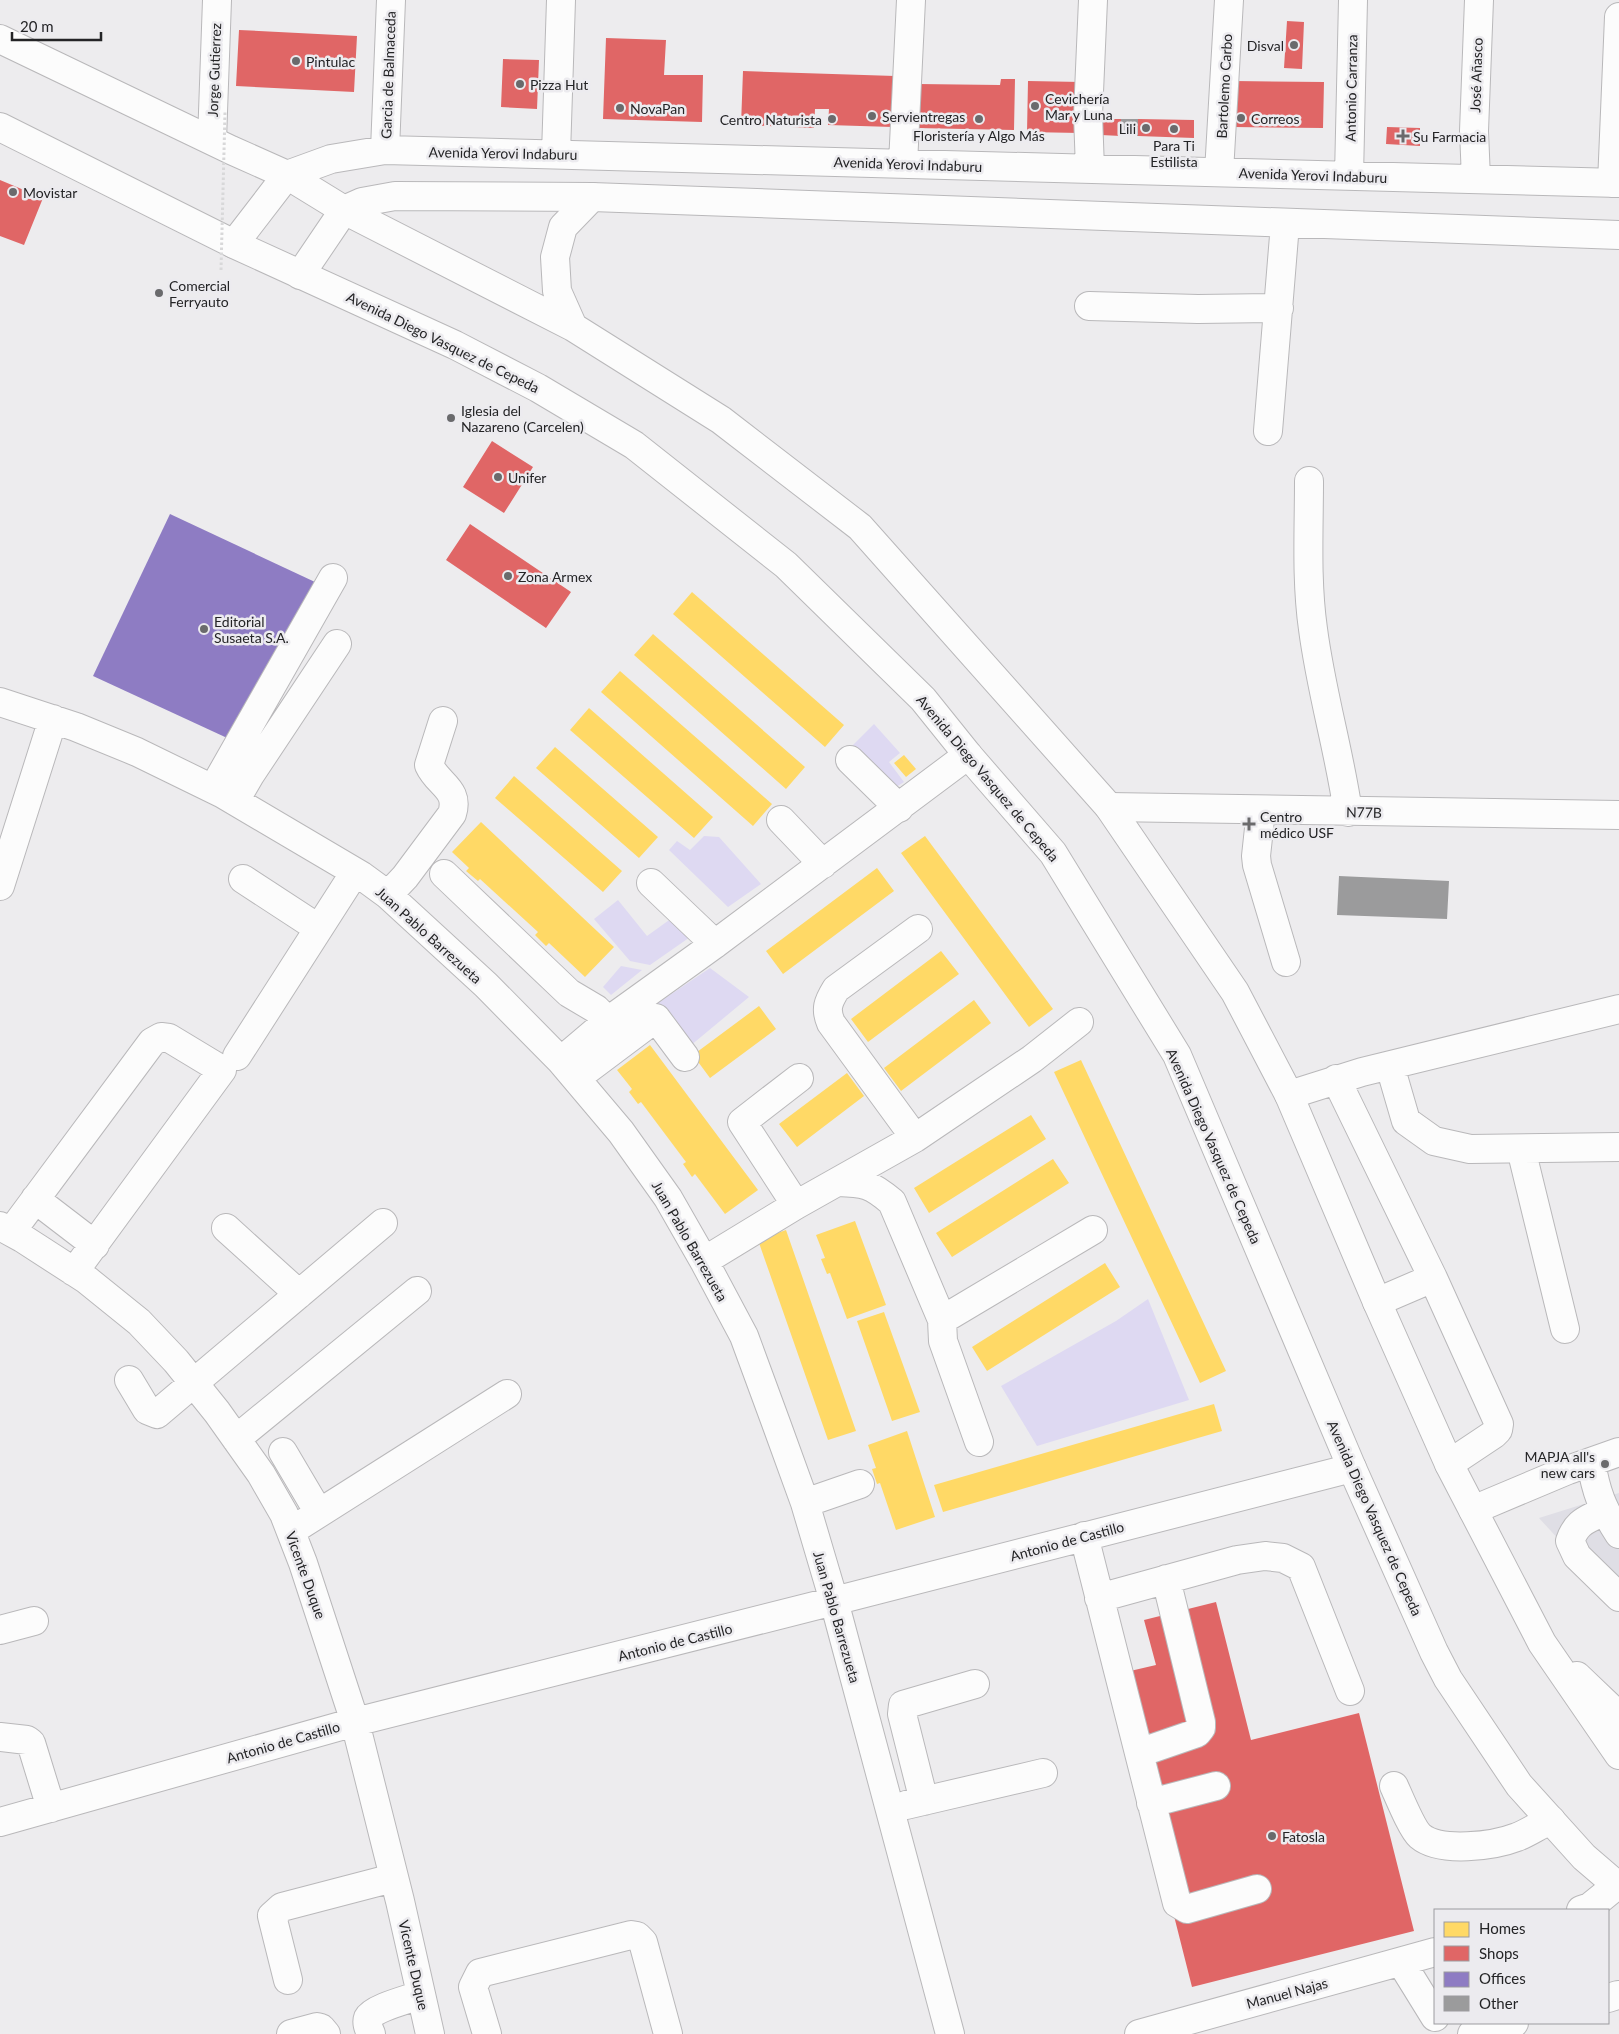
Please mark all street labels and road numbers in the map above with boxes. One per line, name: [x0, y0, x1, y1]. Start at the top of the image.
street label: Garcia de Balmaceda: [377, 11, 399, 139]
street label: Jorge Gutierrez: [204, 23, 224, 117]
street label: Bartolemo Carbo: [1213, 33, 1235, 139]
street label: Antonio Carranza: [1342, 34, 1360, 142]
street label: José Añasco: [1466, 37, 1486, 113]
street label: Avenida Yerovi Indaburu: [429, 143, 577, 163]
street label: Avenida Yerovi Indaburu: [833, 153, 983, 175]
street label: Avenida Yerovi Indaburu: [1238, 164, 1388, 186]
street label: Avenida Diego Vasquez de Cepeda: [344, 288, 542, 396]
street label: Avenida Diego Vasquez de Cepeda: [913, 691, 1063, 865]
street label: N77B: [1346, 803, 1382, 821]
street label: Juan Pablo Barrezueta: [373, 883, 485, 987]
street label: Avenida Diego Vasquez de Cepeda: [1163, 1046, 1265, 1246]
street label: Juan Pablo Barrezueta: [649, 1178, 731, 1304]
street label: Avenida Diego Vasquez de Cepeda: [1324, 1418, 1426, 1618]
street label: Antonio de Castillo: [1008, 1518, 1126, 1564]
street label: Vicente Duque: [282, 1529, 330, 1621]
street label: Juan Pablo Barrezueta: [810, 1549, 864, 1685]
street label: Antonio de Castillo: [616, 1620, 734, 1664]
street label: Antonio de Castillo: [224, 1718, 342, 1766]
street label: Vicente Duque: [395, 1918, 433, 2012]
street label: Manuel Najas: [1244, 1974, 1330, 2012]

